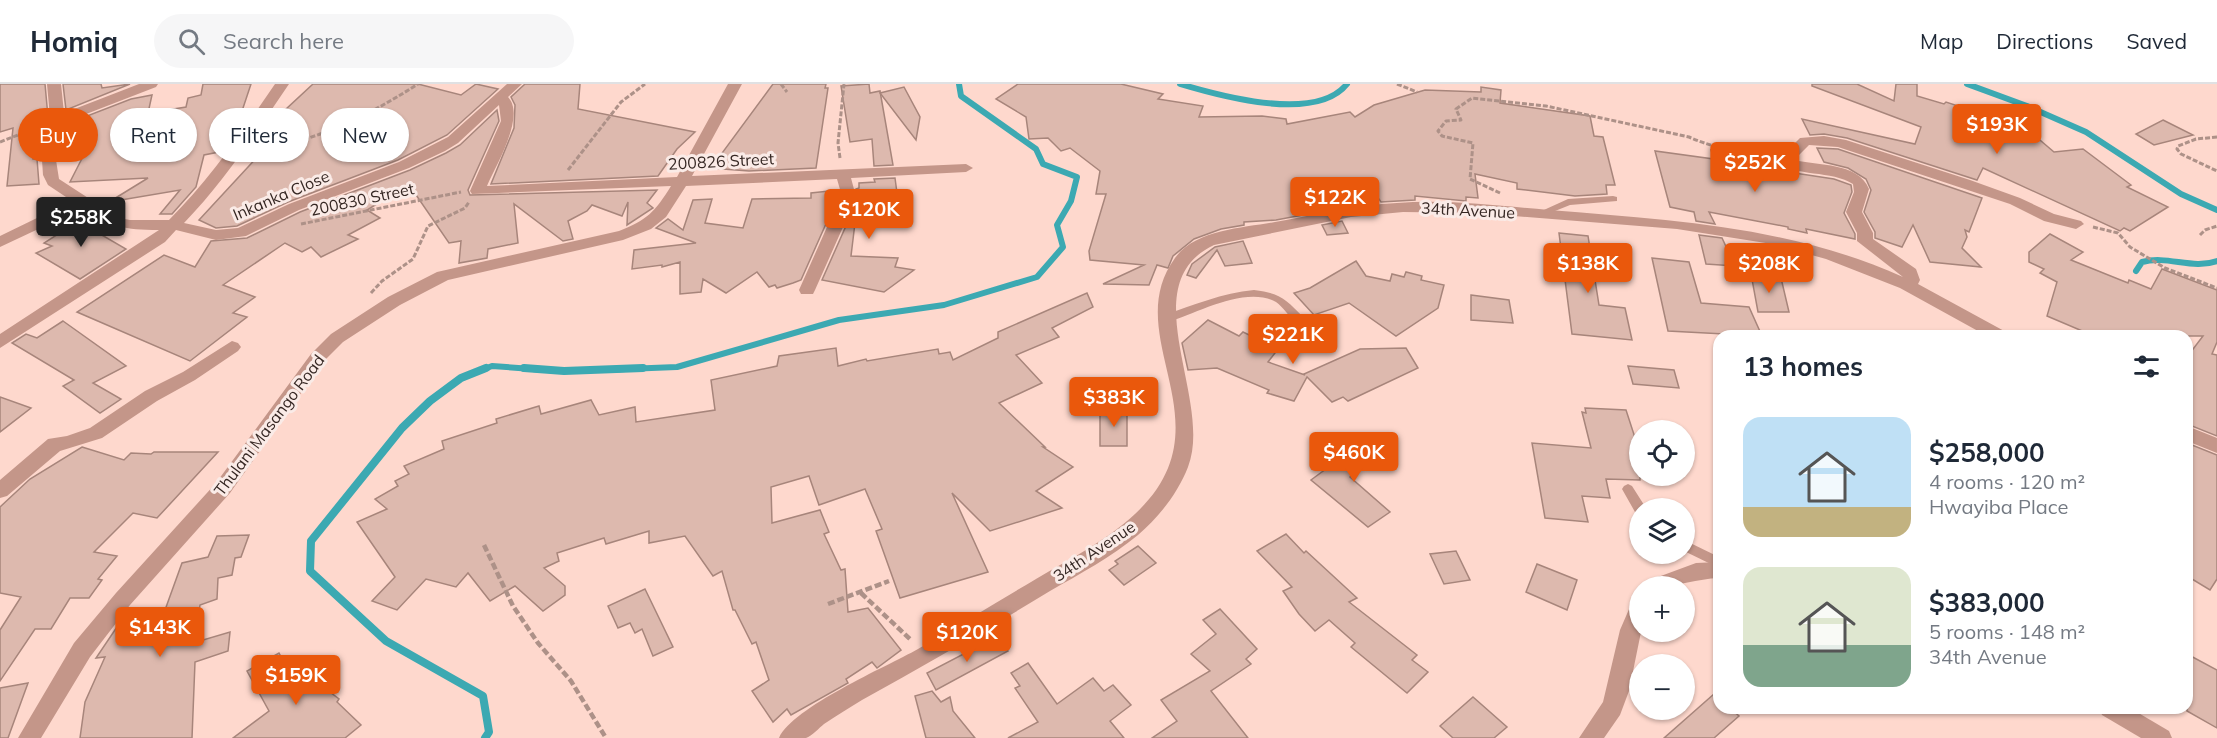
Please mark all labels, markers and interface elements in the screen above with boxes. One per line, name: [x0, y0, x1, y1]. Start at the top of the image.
search box: [154, 14, 574, 68]
text: Homiq: [30, 24, 118, 59]
icon: search: [175, 25, 208, 58]
text: Search here: [223, 27, 344, 55]
text: Map: [1920, 28, 1963, 54]
text: Directions: [1996, 28, 2093, 54]
text: Saved: [2126, 28, 2187, 54]
pin: $193K: [1955, 104, 2039, 155]
chip: Buy: [18, 108, 98, 162]
chip: Rent: [110, 108, 197, 162]
chip: Filters: [209, 108, 309, 162]
chip: New: [321, 108, 409, 162]
text: $193K: [1966, 111, 2028, 136]
pin: $252K: [1713, 142, 1797, 193]
street label: 200826 Street: [668, 148, 775, 174]
text: $252K: [1724, 149, 1786, 174]
street label: Inkanka Close: [230, 166, 332, 224]
pin: $122K: [1293, 177, 1377, 228]
street label: 200830 Street: [308, 178, 416, 220]
text: $122K: [1304, 184, 1366, 209]
pin: $120K: [827, 189, 911, 240]
text: $120K: [838, 196, 900, 221]
pin: $258K: [39, 197, 123, 248]
street label: 34th Avenue: [1420, 198, 1516, 222]
text: $258K: [50, 204, 112, 229]
pin: $138K: [1546, 243, 1630, 294]
pin: $208K: [1727, 243, 1811, 294]
text: $138K: [1557, 250, 1619, 275]
text: $208K: [1738, 250, 1800, 275]
pin: $221K: [1251, 314, 1335, 365]
text: $221K: [1262, 321, 1324, 346]
text: 13 homes: [1743, 350, 1863, 383]
icon: filters: [2130, 350, 2163, 383]
street label: Thulani Masango Road: [209, 351, 329, 499]
pin: $383K: [1072, 377, 1156, 428]
text: $383K: [1083, 384, 1145, 409]
map controls: [1629, 420, 1695, 720]
button: locate: [1629, 420, 1695, 486]
pin: $460K: [1312, 432, 1396, 483]
text: $258,000: [1929, 436, 2045, 469]
text: $460K: [1323, 439, 1385, 464]
icon: home: [1791, 441, 1863, 513]
text: 4 rooms · 120 m²: [1929, 469, 2085, 494]
text: Hwayiba Place: [1929, 494, 2068, 519]
button: layers: [1629, 498, 1695, 564]
street label: 34th Avenue: [1049, 516, 1139, 586]
button: +: [1629, 576, 1695, 642]
text: $383,000: [1929, 586, 2045, 619]
icon: home: [1791, 591, 1863, 663]
pin: $143K: [118, 607, 202, 658]
pin: $120K: [925, 612, 1009, 663]
text: $143K: [129, 614, 191, 639]
text: $120K: [936, 619, 998, 644]
text: 5 rooms · 148 m²: [1929, 619, 2085, 644]
text: 34th Avenue: [1929, 644, 2047, 669]
button: −: [1629, 654, 1695, 720]
pin: $159K: [254, 655, 338, 706]
text: $159K: [265, 662, 327, 687]

